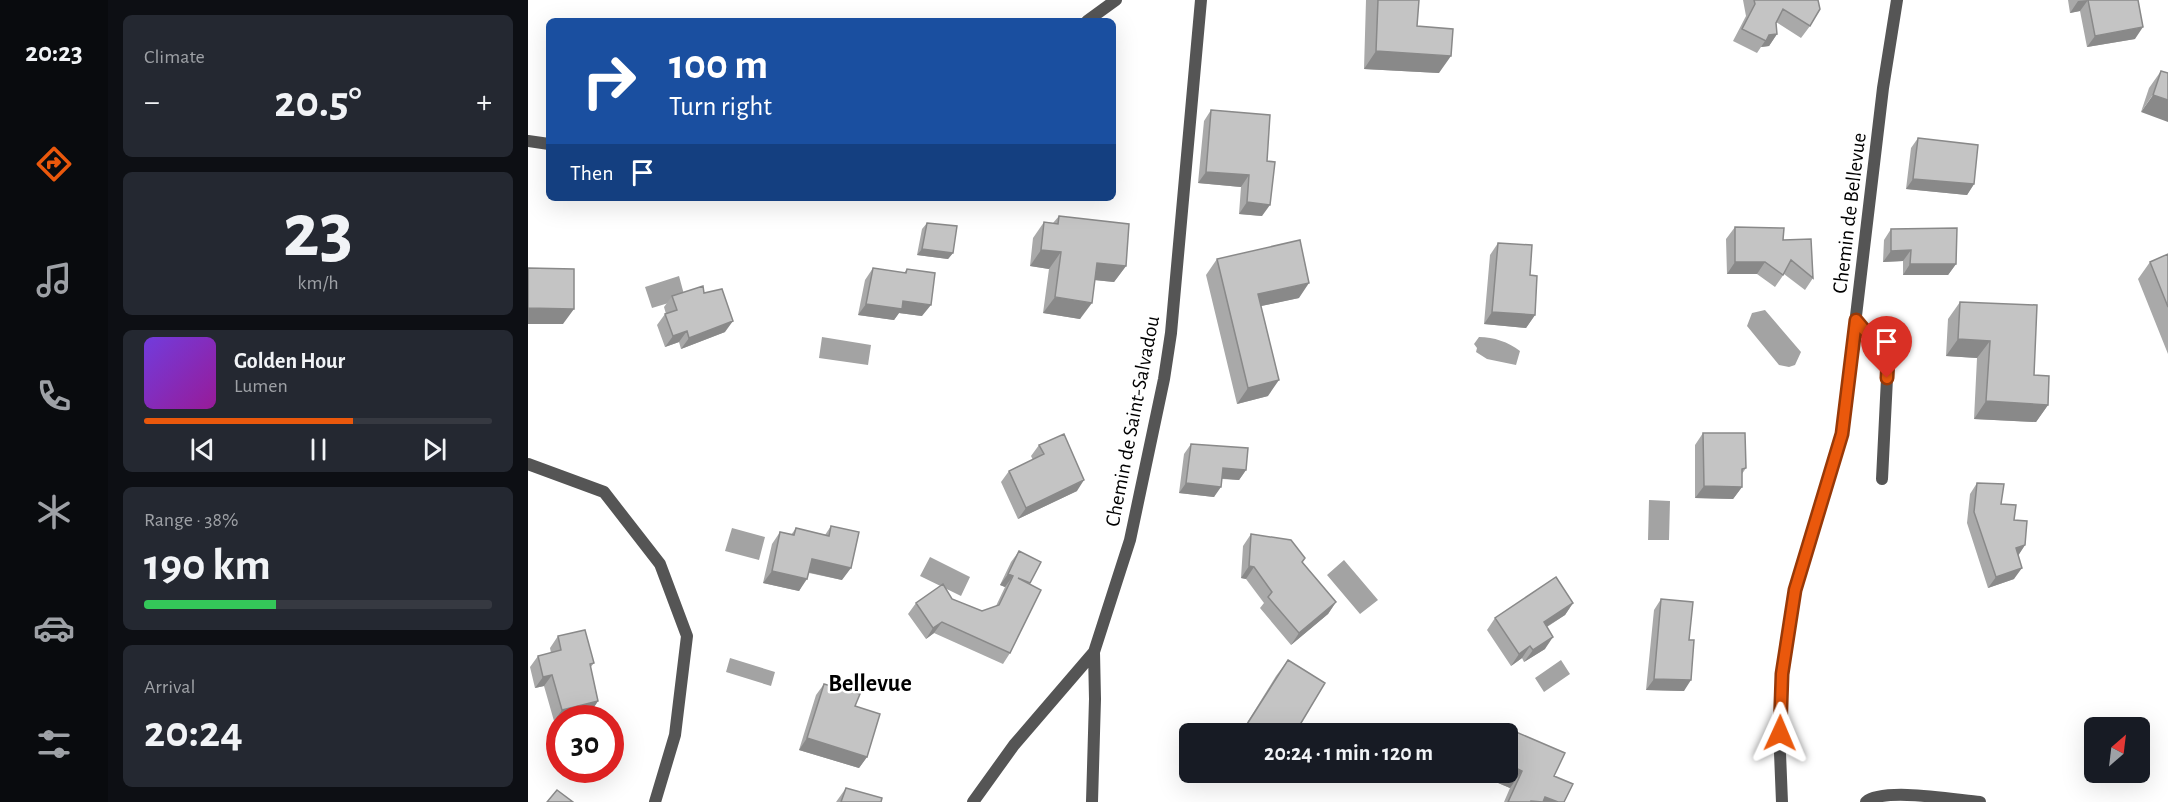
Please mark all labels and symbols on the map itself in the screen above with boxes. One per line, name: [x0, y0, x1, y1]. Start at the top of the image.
street label: Chemin de Bellevue: [1829, 131, 1870, 295]
street label: Chemin de Saint-Salvadou: [1102, 314, 1163, 528]
pin: [1861, 316, 1912, 378]
district label: Bellevue: [828, 672, 912, 696]
position arrow: [1748, 701, 1812, 765]
speed limit sign: 30: [546, 705, 624, 783]
north arrow: [2084, 717, 2150, 783]

